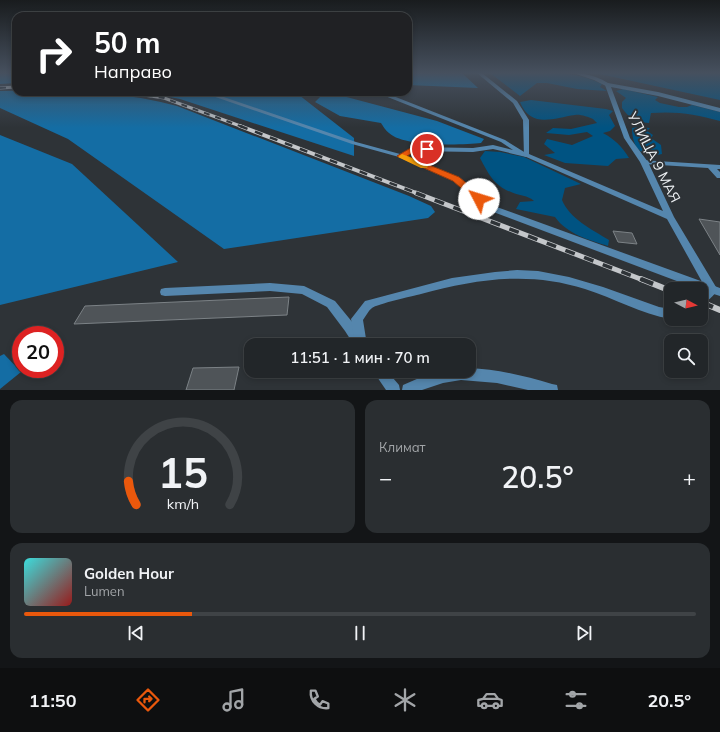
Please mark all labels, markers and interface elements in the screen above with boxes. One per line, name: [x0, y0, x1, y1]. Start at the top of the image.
text: 50 m: [94, 25, 160, 60]
icon: right: [28, 28, 80, 80]
text: Направо: [94, 60, 172, 83]
street label: УЛИЦА 9 МАЯ: [623, 108, 685, 205]
pin: [410, 132, 444, 166]
icon: arrive: [416, 138, 438, 160]
position arrow: [458, 178, 500, 220]
north arrow: [664, 282, 708, 326]
map controls: [664, 282, 708, 378]
speed limit sign: 20: [12, 326, 64, 378]
button: search: [664, 334, 708, 378]
text: 11:51 · 1 мин · 70 m: [290, 348, 430, 367]
text: Климат: [379, 439, 426, 455]
text: 15: [158, 445, 207, 497]
text: 20.5°: [501, 458, 574, 496]
text: −: [379, 464, 392, 492]
text: +: [683, 464, 696, 492]
text: km/h: [166, 494, 199, 512]
text: Golden Hour: [84, 564, 174, 583]
text: Lumen: [84, 583, 125, 599]
icon: previous: [125, 622, 147, 644]
icon: pause: [349, 622, 371, 644]
icon: next: [573, 622, 595, 644]
icon: directions: [134, 686, 162, 714]
icon: music: [220, 686, 248, 714]
icon: phone: [305, 686, 333, 714]
icon: climate: [391, 686, 419, 714]
icon: car: [476, 686, 504, 714]
icon: filters: [562, 686, 590, 714]
text: 11:50: [29, 689, 76, 712]
text: 20.5°: [648, 689, 691, 712]

